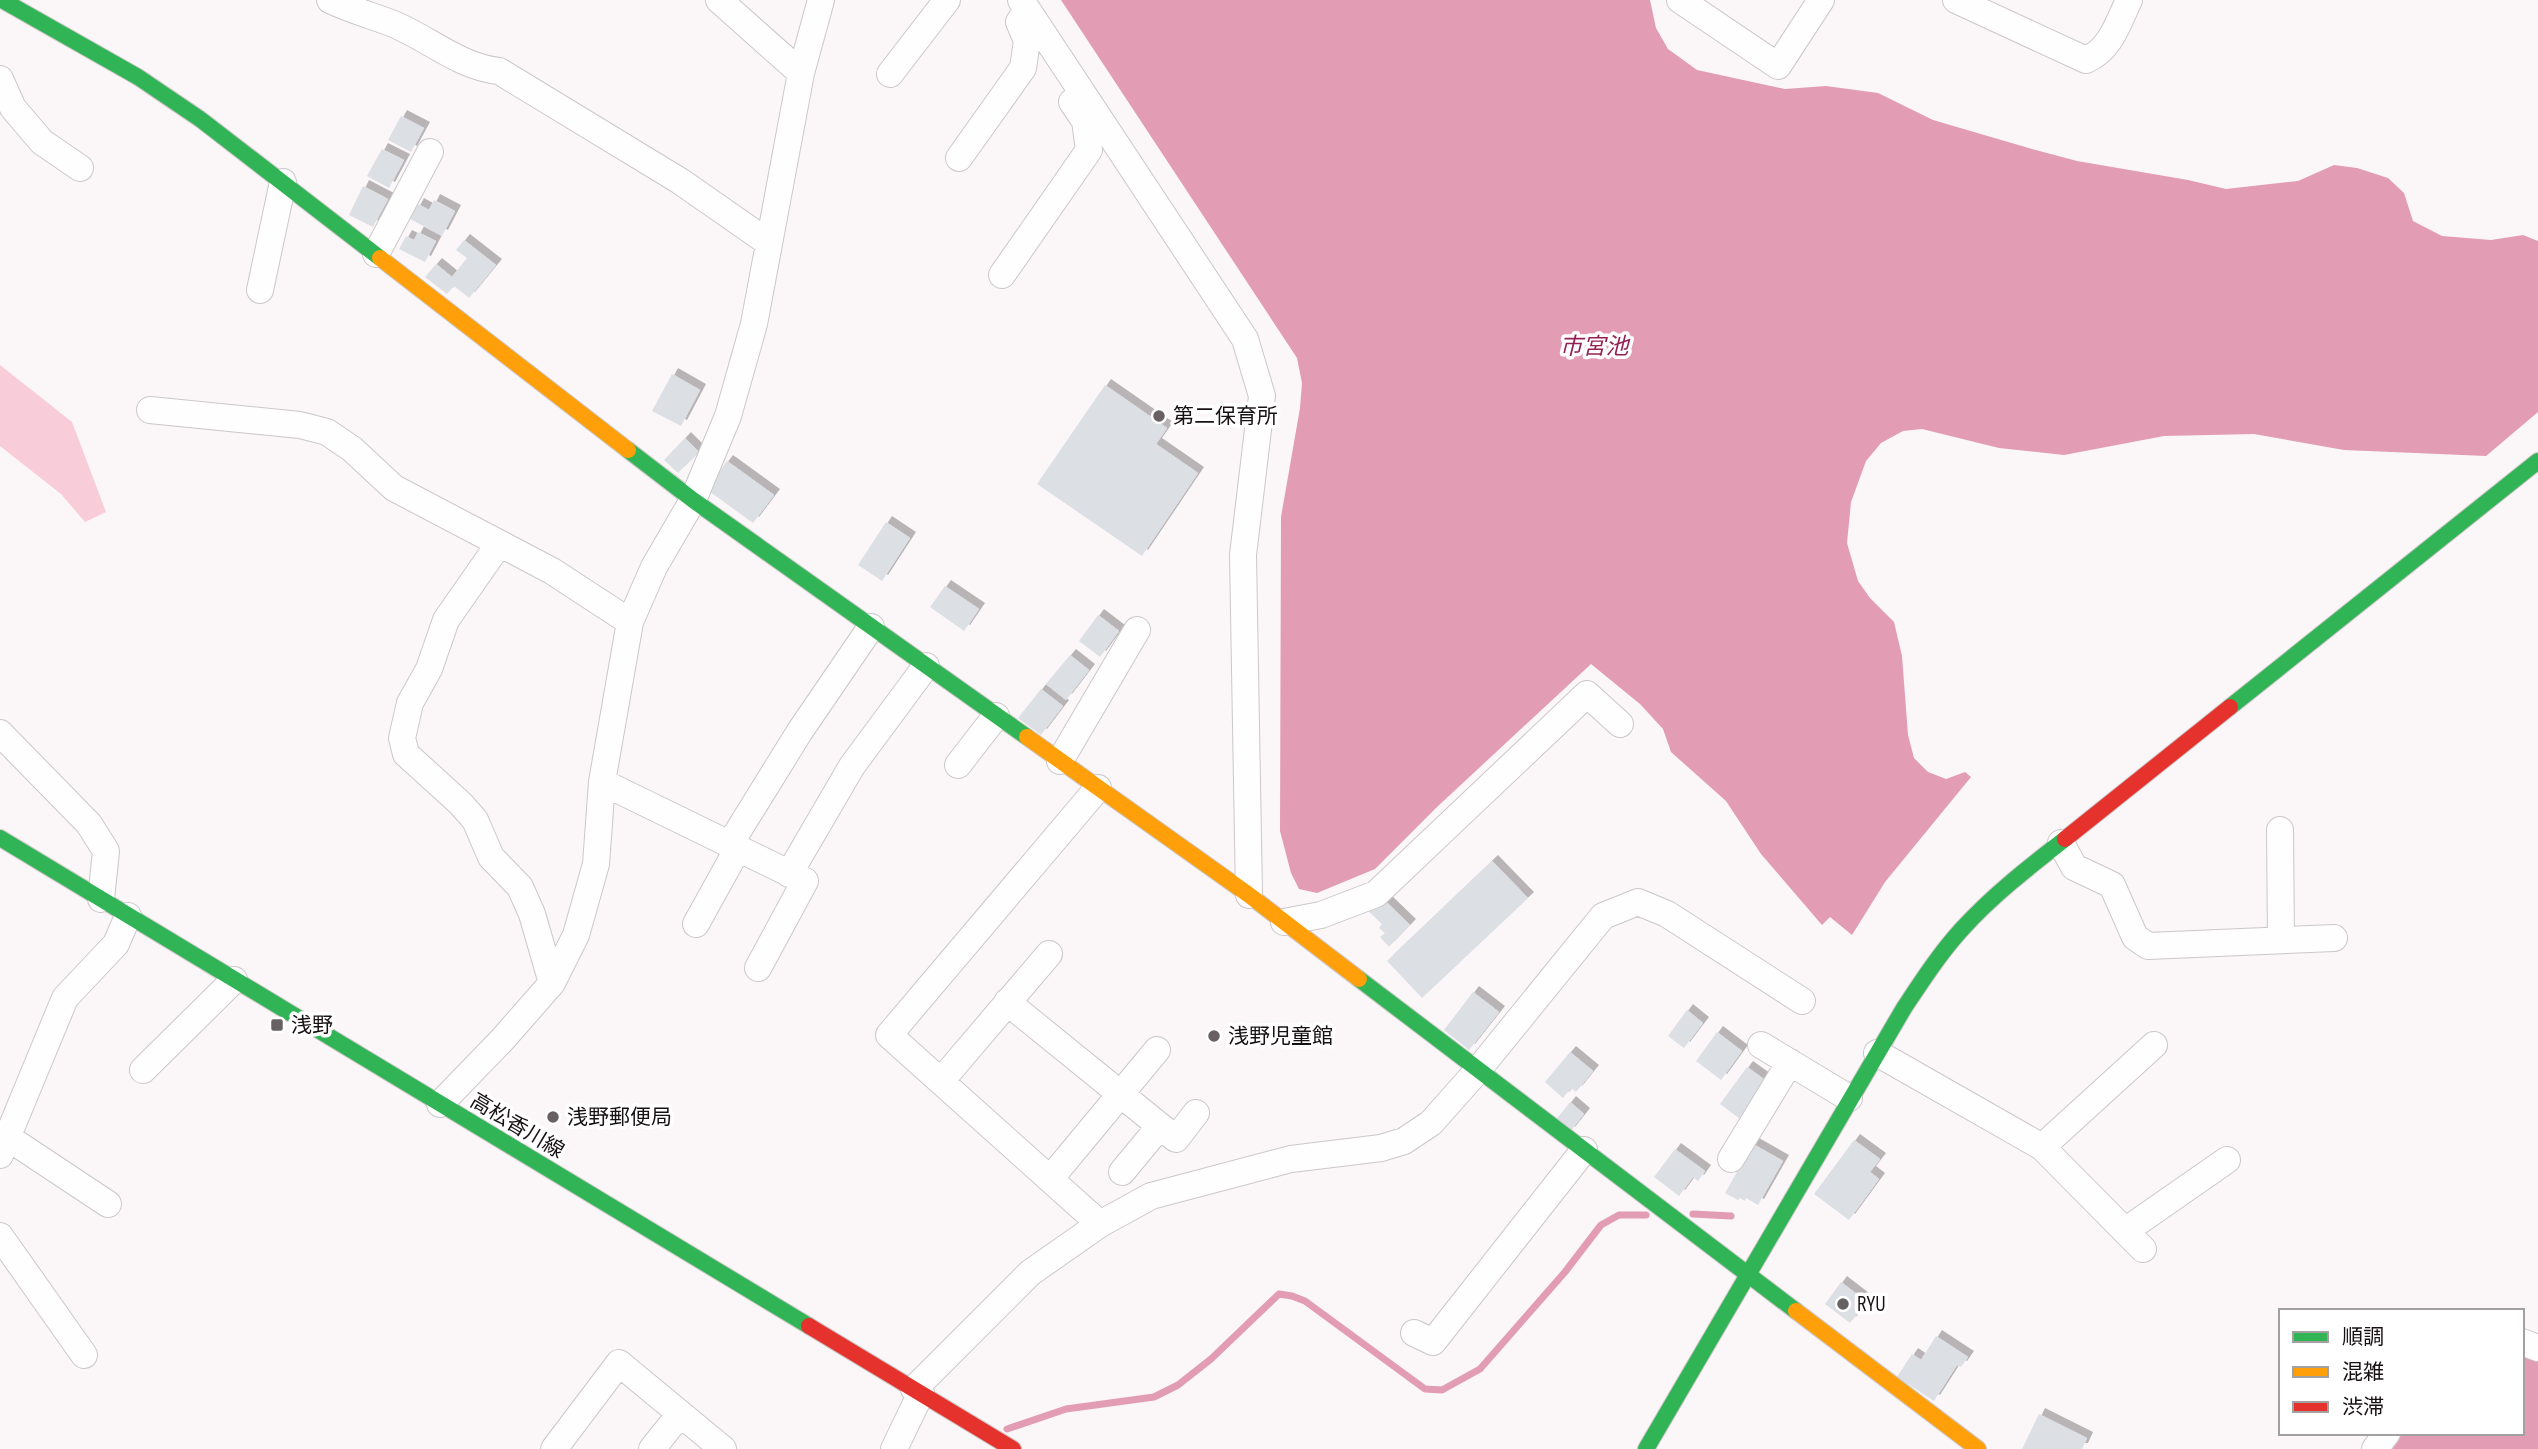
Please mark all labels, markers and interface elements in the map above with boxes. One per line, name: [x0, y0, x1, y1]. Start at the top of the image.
water label: 市宮池: [1560, 333, 1631, 361]
place label: 第二保育所: [1173, 404, 1278, 429]
marker: 第二保育所: [1151, 408, 1167, 424]
place label: 浅野: [291, 1013, 333, 1038]
marker: 浅野: [269, 1017, 285, 1033]
place label: 浅野児童館: [1228, 1024, 1333, 1049]
marker: 浅野児童館: [1206, 1028, 1222, 1044]
street label: 高松香川線: [466, 1088, 568, 1164]
place label: 浅野郵便局: [567, 1105, 672, 1130]
marker: 浅野郵便局: [545, 1109, 561, 1125]
place label: RYU: [1857, 1292, 1886, 1317]
marker: RYU: [1835, 1296, 1851, 1312]
legend: [2279, 1309, 2524, 1435]
text: 順調: [2342, 1325, 2384, 1350]
text: 混雑: [2342, 1360, 2384, 1385]
text: 渋滞: [2342, 1395, 2384, 1420]

